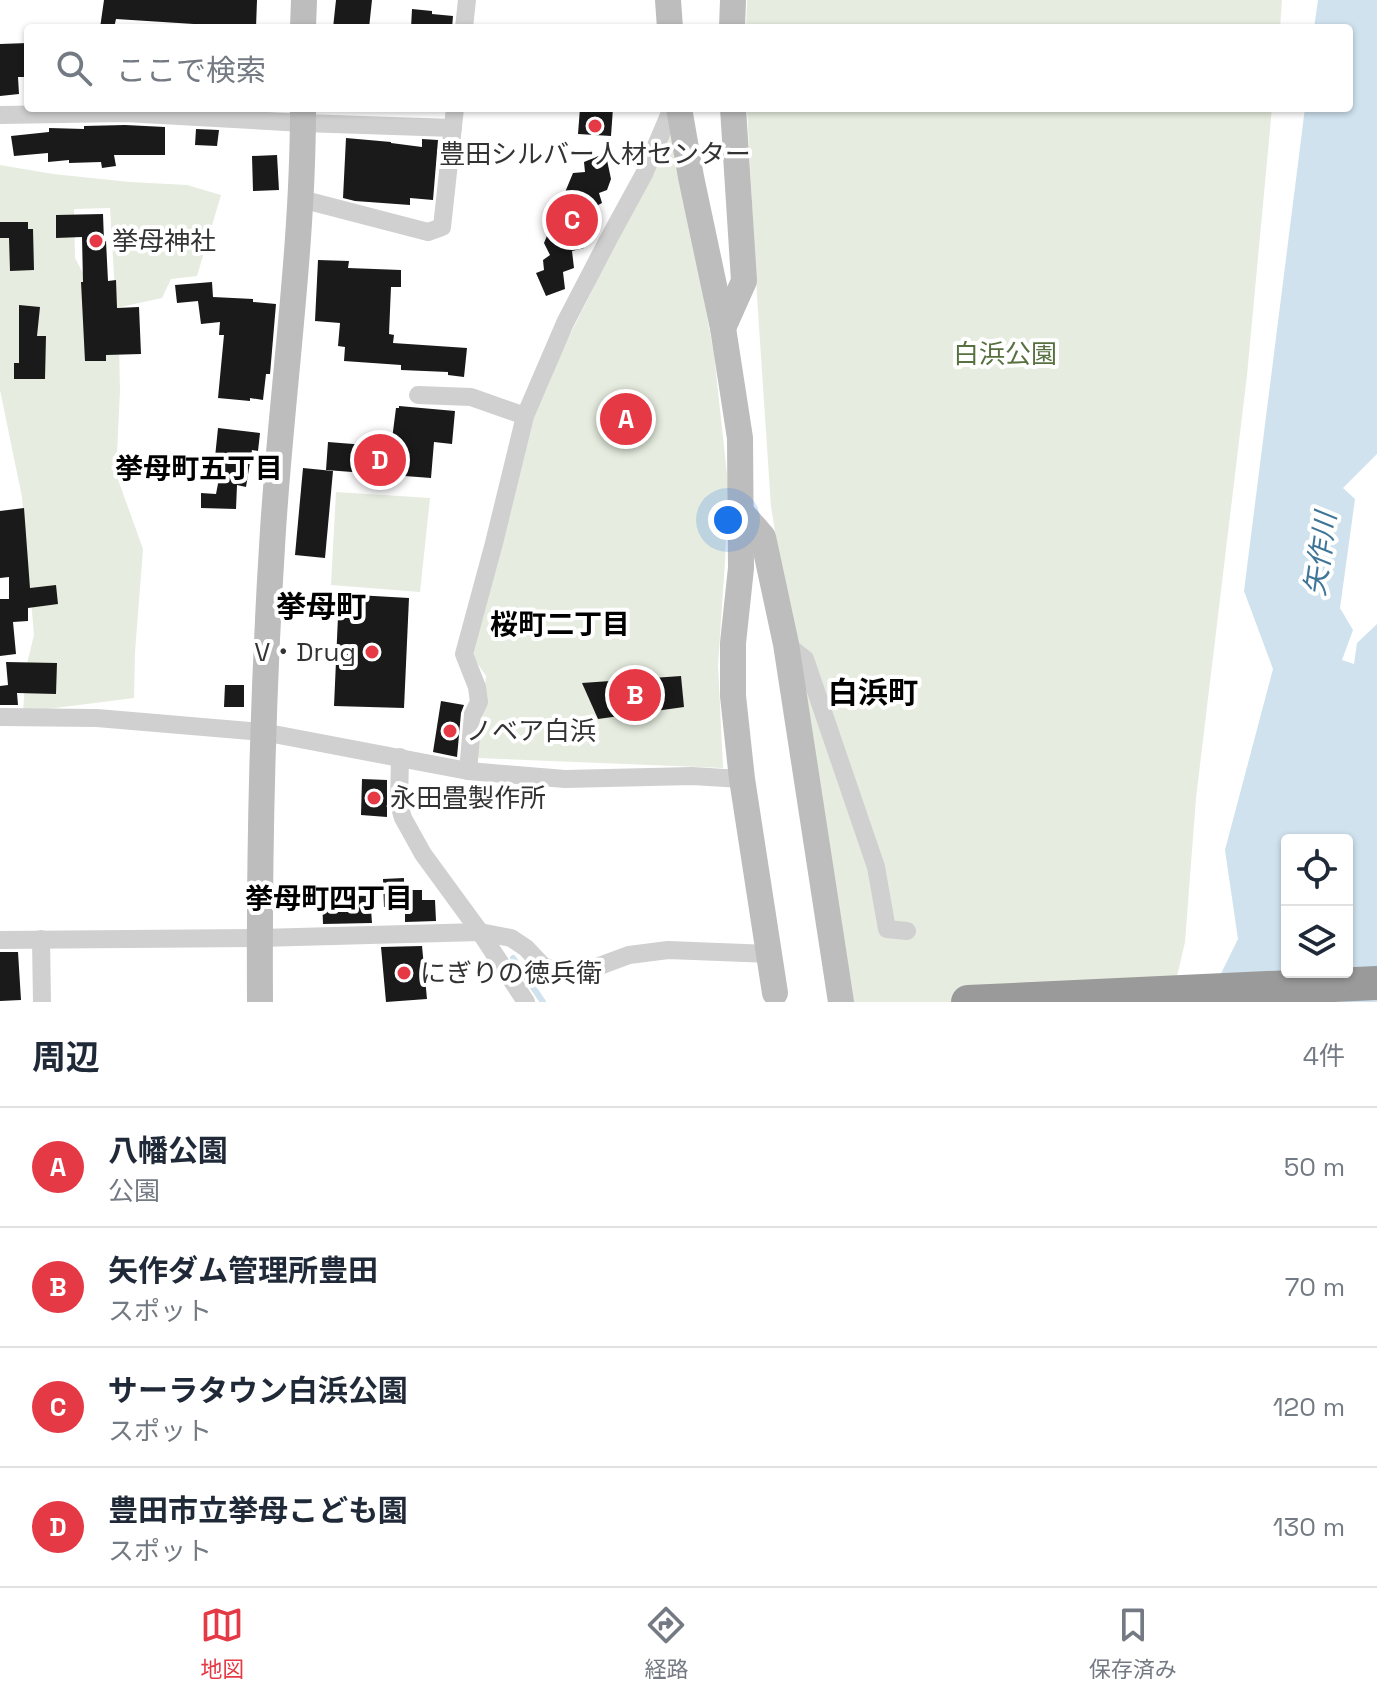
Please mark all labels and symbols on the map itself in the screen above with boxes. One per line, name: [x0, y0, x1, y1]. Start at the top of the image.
marker: 豊田シルバー人材センター: [586, 117, 604, 135]
place label: 豊田シルバー人材センター: [439, 137, 751, 171]
pin: C: [546, 190, 598, 250]
place label: 挙母神社: [112, 224, 216, 258]
marker: 挙母神社: [87, 232, 105, 250]
park label: 白浜公園: [953, 337, 1057, 371]
pin: A: [600, 389, 652, 449]
pin: D: [354, 430, 406, 490]
district label: 挙母町五丁目: [115, 450, 283, 486]
your location: [708, 500, 748, 540]
water label: 矢作川: [1296, 507, 1344, 598]
district label: 挙母町: [276, 587, 366, 626]
district label: 桜町二丁目: [490, 606, 630, 642]
place label: V・Drug: [254, 635, 356, 669]
marker: V・Drug: [363, 643, 381, 661]
pin: B: [609, 665, 661, 725]
district label: 白浜町: [828, 673, 918, 712]
place label: ノベア白浜: [466, 714, 596, 748]
marker: ノベア白浜: [441, 722, 459, 740]
place label: 永田畳製作所: [390, 781, 546, 815]
marker: 永田畳製作所: [365, 789, 383, 807]
district label: 挙母町四丁目: [245, 880, 413, 916]
place label: にぎりの徳兵衛: [420, 956, 602, 990]
marker: にぎりの徳兵衛: [395, 964, 413, 982]

